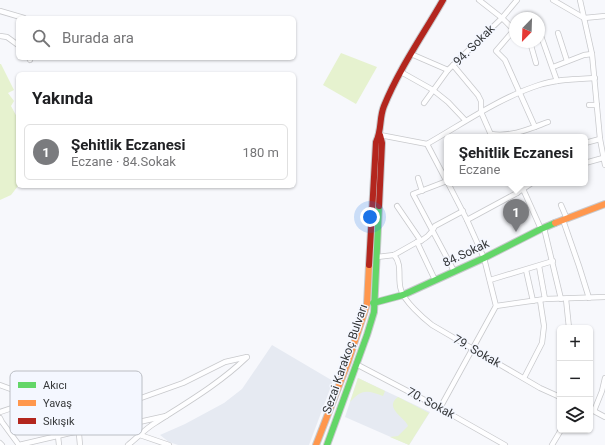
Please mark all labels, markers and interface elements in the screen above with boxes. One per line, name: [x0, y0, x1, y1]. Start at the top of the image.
north arrow: [509, 12, 545, 48]
search box: [16, 16, 296, 60]
street label: 94. Sokak: [451, 21, 498, 68]
icon: search: [30, 27, 52, 49]
text: Burada ara: [62, 29, 134, 47]
text: Yakında: [32, 88, 93, 108]
popup: [444, 134, 588, 186]
text: Şehitlik Eczanesi: [71, 136, 185, 154]
text: Şehitlik Eczanesi: [459, 144, 573, 162]
text: 1: [42, 145, 50, 160]
text: 180 m: [242, 145, 279, 160]
text: Eczane · 84.Sokak: [71, 154, 176, 169]
text: Eczane: [459, 162, 500, 177]
pin: 1: [503, 199, 529, 232]
your location: [360, 207, 380, 227]
street label: 84.Sokak: [441, 236, 492, 270]
street label: Sezai Karakoç Bulvarı: [320, 302, 370, 416]
map controls: [557, 325, 593, 433]
button: +: [557, 325, 593, 361]
street label: 79. Sokak: [451, 332, 504, 371]
button: −: [557, 361, 593, 397]
legend: [10, 371, 142, 435]
text: Akıcı: [43, 379, 67, 392]
street label: 70. Sokak: [405, 385, 458, 422]
text: Yavaş: [43, 397, 72, 410]
button: layers: [557, 397, 593, 433]
text: Sıkışık: [43, 415, 75, 428]

